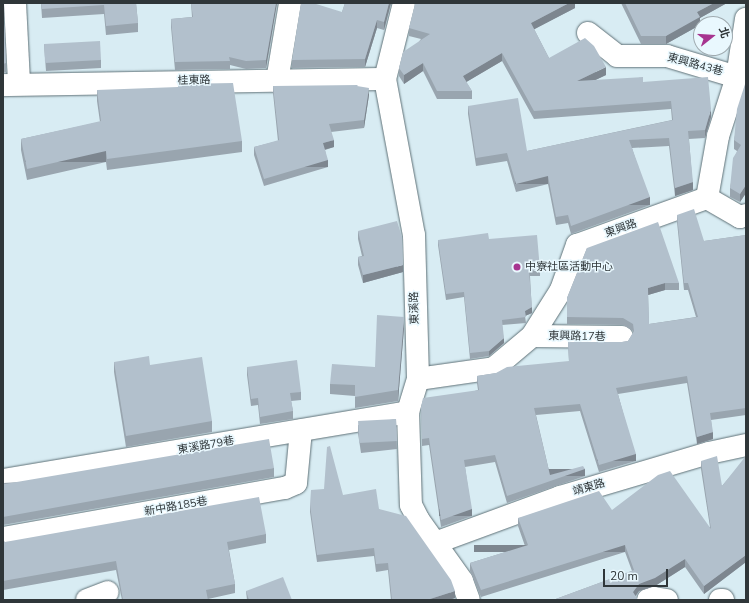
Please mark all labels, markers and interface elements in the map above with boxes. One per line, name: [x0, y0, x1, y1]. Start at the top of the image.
north arrow: [693, 16, 733, 56]
text: 北: [715, 25, 733, 40]
street label: 東興路43巷: [666, 51, 724, 79]
street label: 桂東路: [177, 74, 211, 88]
street label: 東興路: [603, 217, 639, 241]
place label: 中寮社區活動中心: [525, 260, 613, 274]
marker: 中寮社區活動中心: [512, 262, 522, 272]
street label: 東溪路: [408, 291, 422, 325]
street label: 東興路17巷: [548, 330, 606, 344]
street label: 東溪路79巷: [177, 435, 235, 457]
street label: 靖東路: [571, 477, 607, 499]
street label: 新中路185巷: [143, 495, 209, 519]
scale bar: [605, 561, 670, 587]
text: 20 m: [610, 568, 638, 584]

